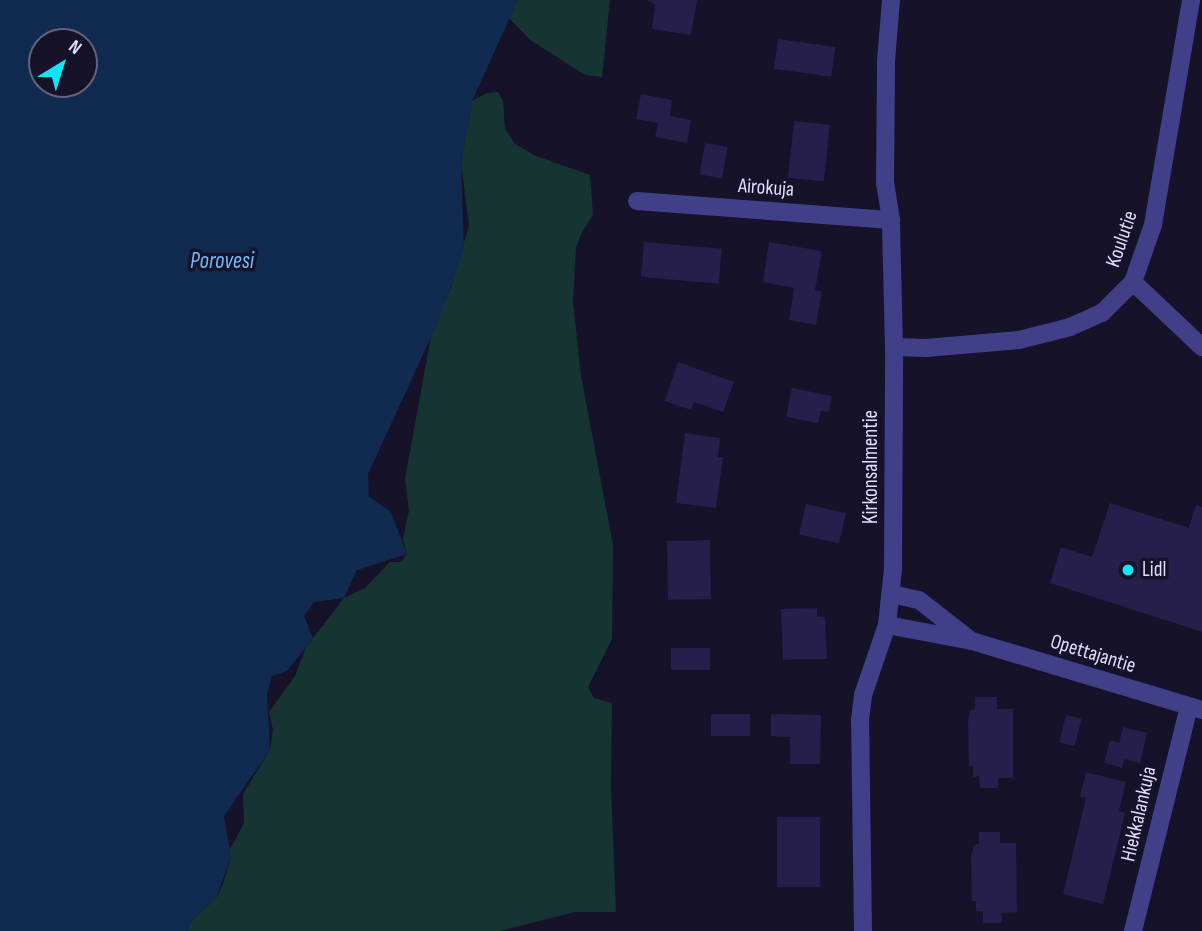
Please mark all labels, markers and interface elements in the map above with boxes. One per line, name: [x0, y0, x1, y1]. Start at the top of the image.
north arrow: [28, 28, 98, 98]
text: N: [64, 35, 86, 60]
street label: Airokuja: [737, 173, 795, 203]
street label: Koulutie: [1101, 207, 1143, 271]
water label: Porovesi: [190, 247, 254, 275]
street label: Kirkonsalmentie: [858, 410, 884, 524]
place label: Lidl: [1142, 557, 1166, 583]
marker: Lidl: [1120, 562, 1136, 578]
street label: Opettajantie: [1047, 629, 1139, 679]
street label: Hiekkalankuja: [1116, 764, 1162, 864]

